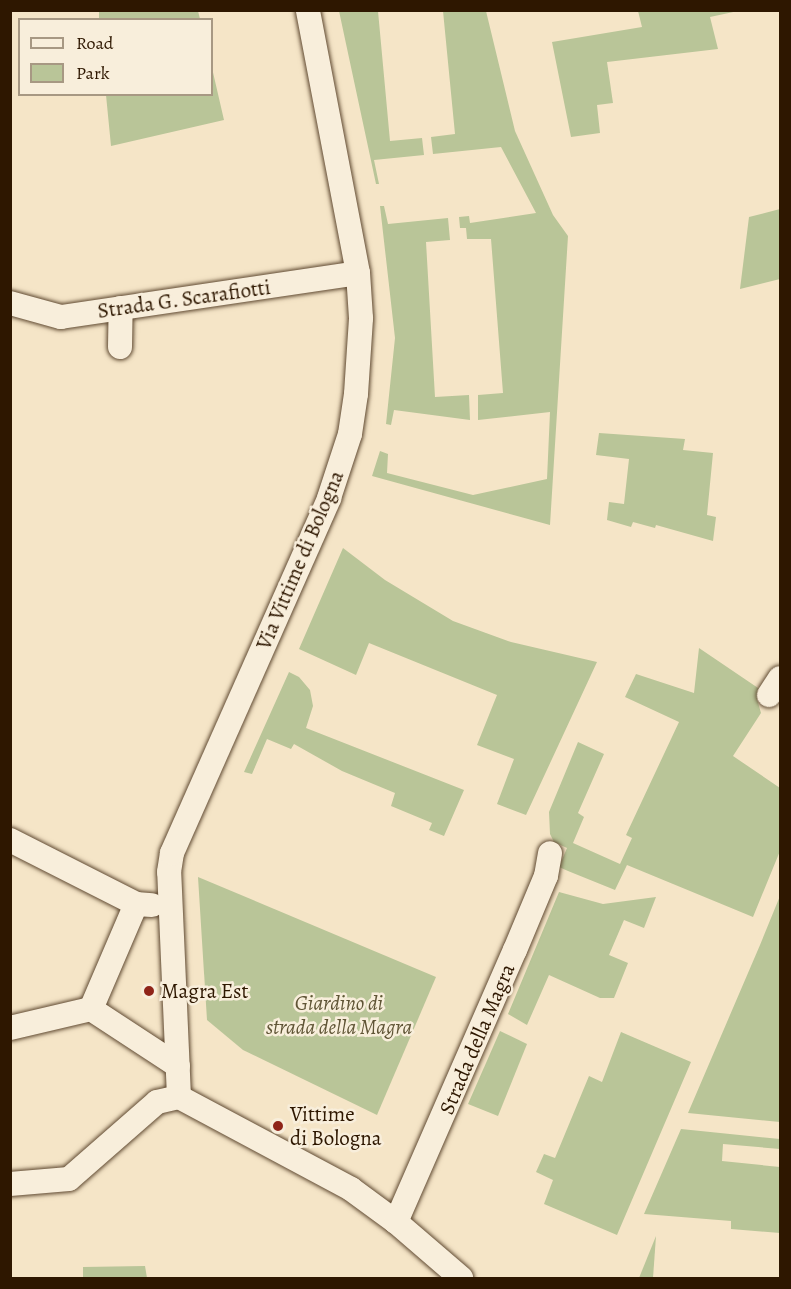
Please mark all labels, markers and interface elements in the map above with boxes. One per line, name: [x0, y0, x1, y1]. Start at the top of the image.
legend: [18, 18, 213, 96]
text: Road: [76, 31, 113, 55]
text: Park: [76, 61, 110, 85]
street label: Strada G. Scarafiotti: [96, 274, 272, 324]
street label: Via Vittime di Bologna: [251, 467, 349, 653]
street label: Strada della Magra: [434, 960, 520, 1118]
place label: Magra Est: [161, 978, 248, 1004]
marker: Magra Est: [142, 984, 156, 998]
park label: Giardino di strada della Magra: [266, 990, 412, 1040]
place label: Vittime di Bologna: [290, 1101, 382, 1151]
marker: Vittime di Bologna: [271, 1119, 285, 1133]

